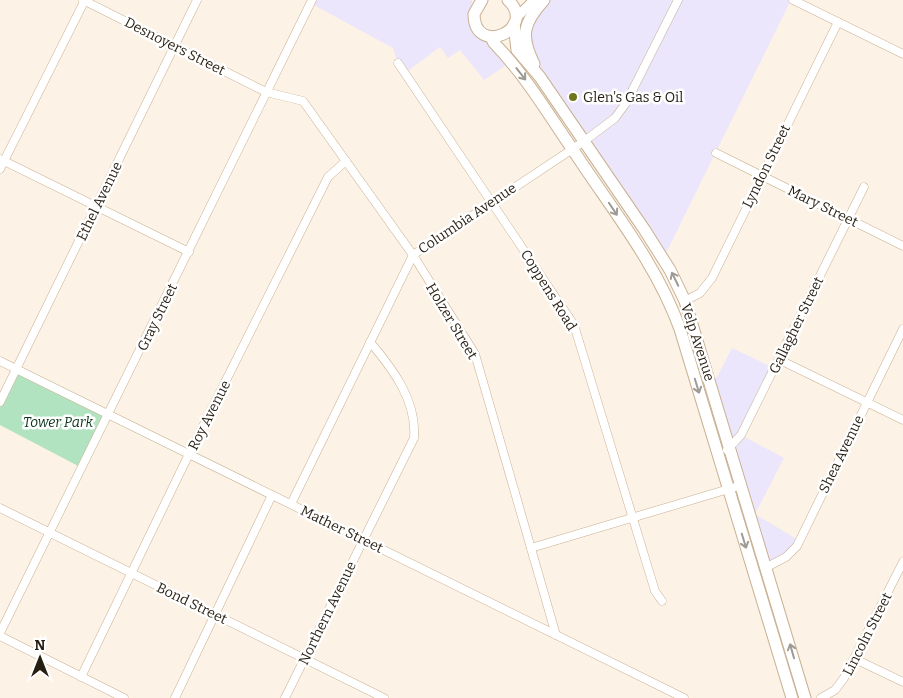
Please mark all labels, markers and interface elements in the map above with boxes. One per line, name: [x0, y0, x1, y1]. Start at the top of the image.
street label: Desnoyers Street: [122, 14, 228, 79]
one-way arrow: [516, 67, 526, 81]
place label: Glen's Gas & Oil: [583, 89, 683, 106]
marker: Glen's Gas & Oil: [567, 91, 579, 103]
street label: Lyndon Street: [739, 122, 794, 211]
street label: Ethel Avenue: [73, 159, 126, 244]
street label: Columbia Avenue: [415, 179, 520, 257]
street label: Mary Street: [785, 182, 861, 231]
one-way arrow: [608, 201, 618, 215]
street label: Coppens Road: [517, 247, 580, 334]
one-way arrow: [669, 272, 679, 287]
street label: Gallagher Street: [766, 274, 827, 377]
street label: Holzer Street: [422, 280, 481, 362]
street label: Gray Street: [134, 281, 181, 354]
street label: Velp Avenue: [677, 301, 718, 383]
street label: Roy Avenue: [185, 377, 234, 453]
one-way arrow: [692, 377, 702, 393]
street label: Shea Avenue: [815, 413, 868, 496]
park label: Tower Park: [23, 414, 93, 431]
street label: Mather Street: [298, 502, 386, 557]
one-way arrow: [739, 533, 749, 549]
street label: Northern Avenue: [295, 559, 360, 668]
street label: Bond Street: [154, 579, 230, 628]
street label: Lincoln Street: [839, 590, 896, 679]
north arrow: [15, 633, 65, 683]
text: N: [35, 637, 46, 654]
one-way arrow: [786, 644, 796, 660]

